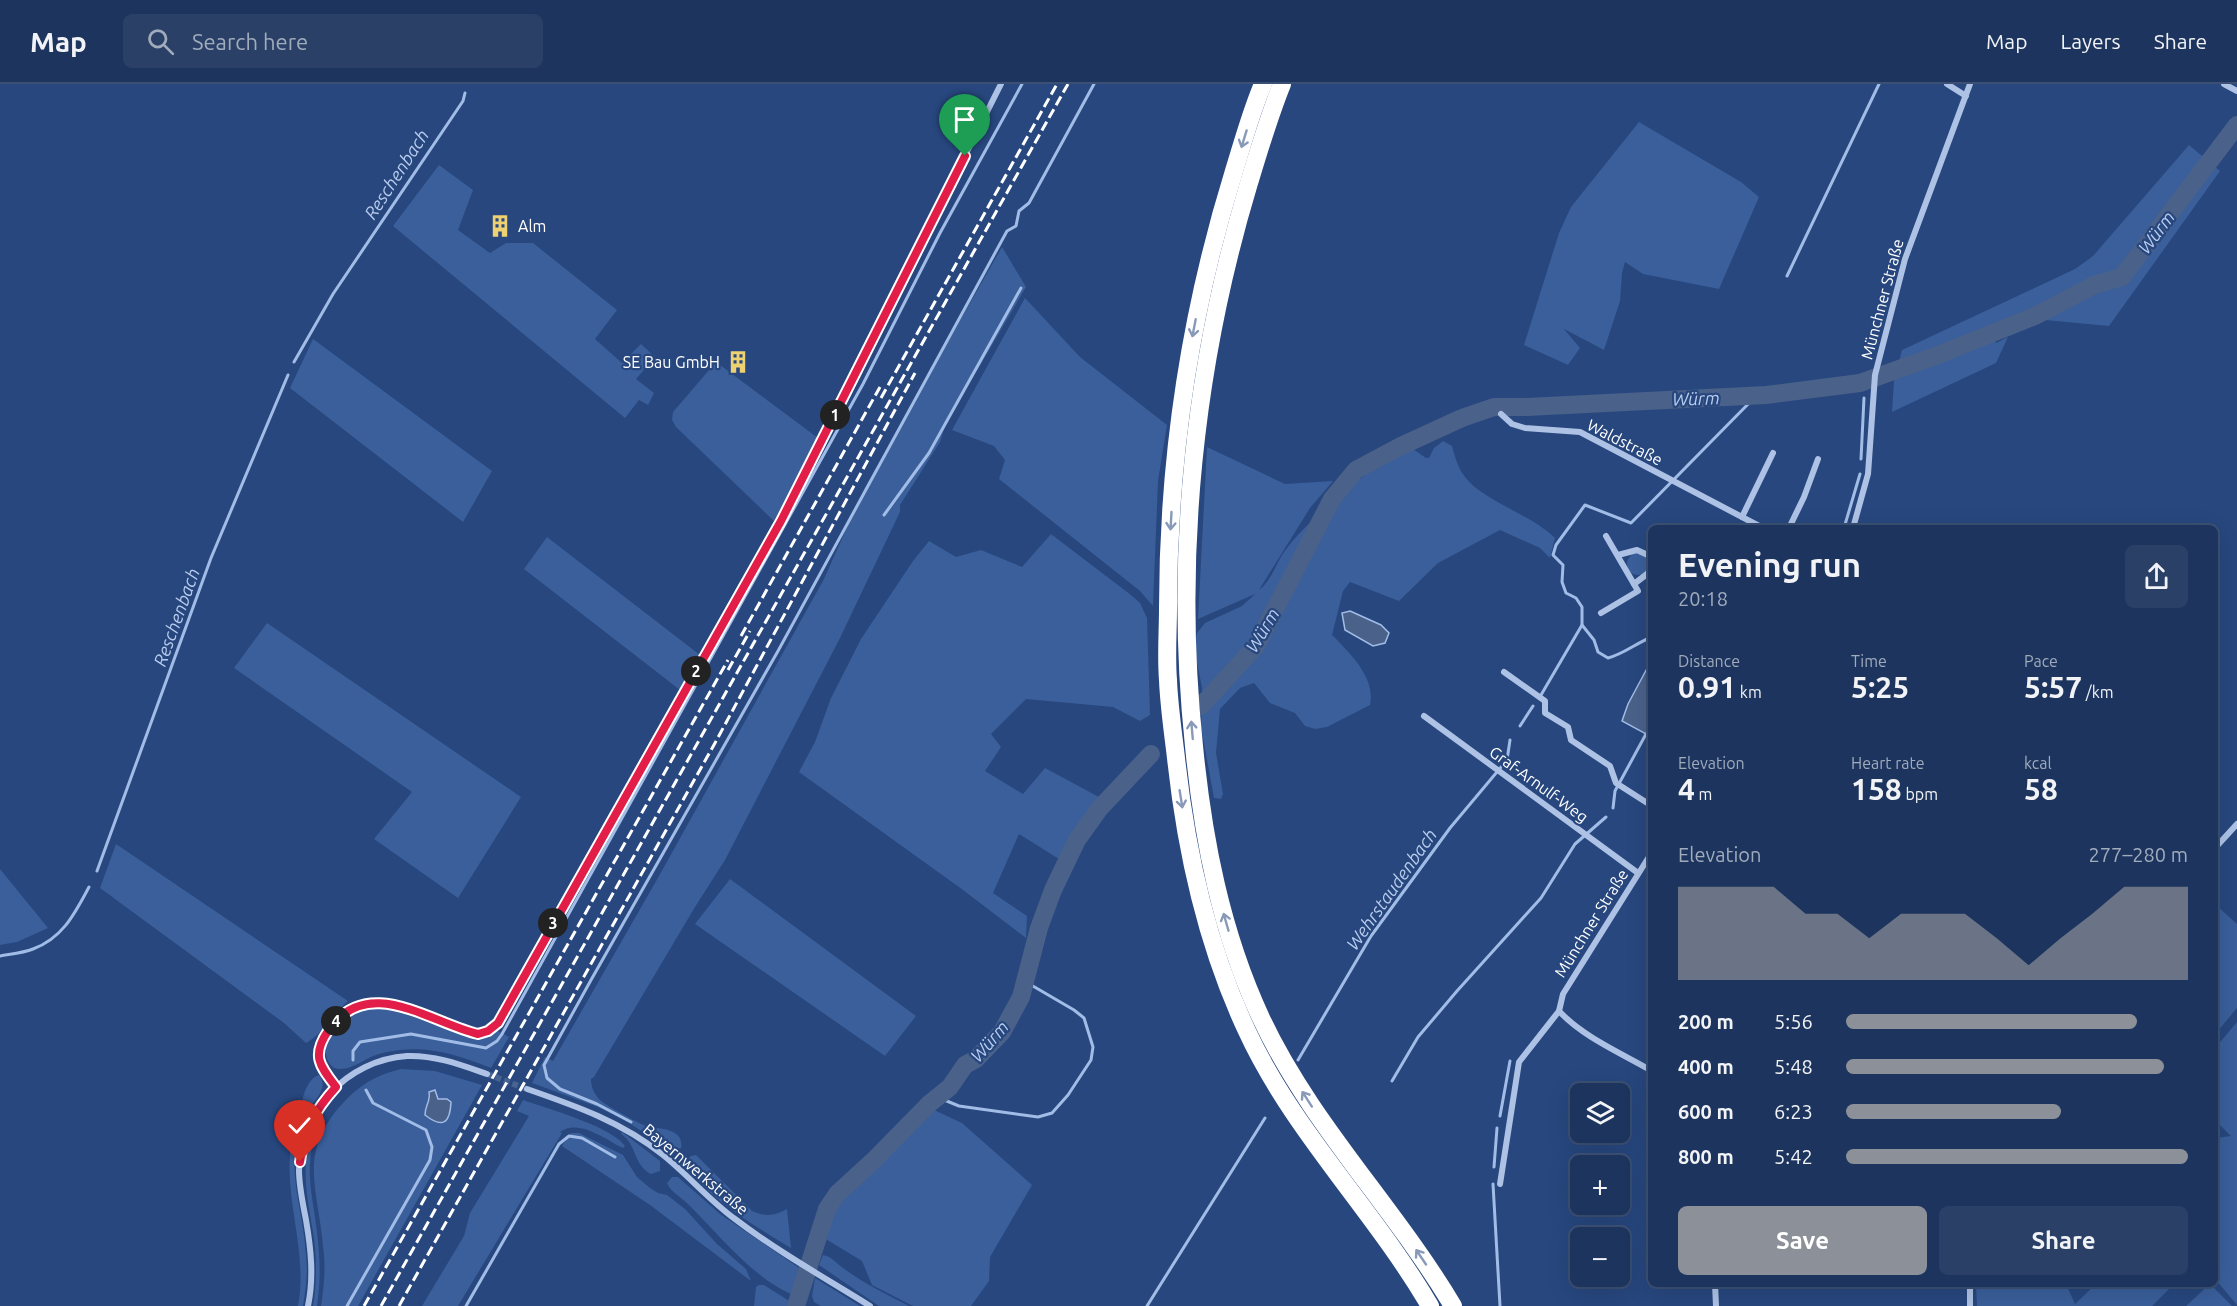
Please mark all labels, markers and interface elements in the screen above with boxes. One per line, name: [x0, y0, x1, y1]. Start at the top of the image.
search box: [123, 14, 543, 68]
icon: search: [144, 25, 177, 58]
text: Map: [30, 26, 87, 57]
text: Search here: [192, 29, 308, 54]
text: Map: [1986, 29, 2027, 53]
text: Layers: [2060, 29, 2121, 53]
text: Share: [2154, 29, 2207, 53]
pin: [939, 94, 990, 156]
icon: arrive: [948, 103, 981, 136]
water label: Reschenbach: [360, 126, 432, 222]
one-way arrow: [1237, 129, 1248, 148]
water label: Würm: [2134, 207, 2178, 257]
building icon: Alm: [487, 213, 513, 239]
place label: Alm: [518, 217, 546, 235]
street label: Münchner Straße: [1857, 237, 1907, 361]
one-way arrow: [1188, 317, 1199, 337]
building icon: SE Bau GmbH: [725, 349, 751, 375]
place label: SE Bau GmbH: [623, 353, 720, 371]
water label: Würm: [1672, 387, 1720, 409]
pin: 1: [820, 400, 850, 430]
text: 1: [830, 406, 840, 424]
street label: Waldstraße: [1584, 415, 1666, 469]
one-way arrow: [1165, 511, 1176, 531]
button: share: [2125, 545, 2188, 608]
text: Evening run: [1678, 546, 1861, 583]
water label: Reschenbach: [149, 565, 203, 669]
text: 20:18: [1678, 587, 1728, 610]
water label: Würm: [1241, 604, 1283, 656]
text: Distance: [1678, 652, 1740, 670]
text: Time: [1851, 652, 1887, 670]
text: Pace: [2024, 652, 2058, 670]
pin: 2: [681, 656, 711, 686]
text: 2: [691, 662, 701, 680]
text: 0.91: [1678, 670, 1736, 704]
text: 5:25: [1851, 670, 1909, 704]
text: 5:57: [2024, 670, 2082, 704]
text: km: [1736, 683, 1762, 701]
text: /km: [2082, 683, 2114, 701]
one-way arrow: [1186, 721, 1197, 741]
street label: Graf-Arnulf-Weg: [1486, 742, 1592, 826]
text: Elevation: [1678, 754, 1745, 772]
text: Heart rate: [1851, 754, 1925, 772]
text: kcal: [2024, 754, 2052, 772]
text: 4: [1678, 772, 1695, 806]
text: 158: [1851, 772, 1902, 806]
text: 58: [2024, 772, 2058, 806]
text: m: [1695, 785, 1712, 803]
text: bpm: [1902, 785, 1938, 803]
one-way arrow: [1176, 789, 1187, 809]
water label: Wehrstaudenbach: [1342, 825, 1440, 953]
text: Elevation: [1678, 843, 1761, 866]
text: 277–280 m: [2089, 843, 2188, 866]
street label: Münchner Straße: [1551, 866, 1631, 980]
pin: 3: [538, 908, 568, 938]
one-way arrow: [1220, 913, 1231, 932]
text: 3: [548, 914, 558, 932]
pin: 4: [321, 1006, 351, 1036]
text: 200 m: [1678, 1010, 1734, 1033]
text: 5:56: [1774, 1010, 1813, 1033]
text: 4: [331, 1012, 341, 1030]
water label: Würm: [966, 1017, 1012, 1065]
text: 400 m: [1678, 1055, 1734, 1078]
text: 5:48: [1774, 1055, 1813, 1078]
map controls: [1570, 1083, 1630, 1287]
button: layers: [1570, 1083, 1630, 1143]
one-way arrow: [1301, 1091, 1313, 1107]
pin: [274, 1100, 325, 1162]
text: 600 m: [1678, 1100, 1734, 1123]
text: 6:23: [1774, 1100, 1813, 1123]
icon: check: [283, 1109, 316, 1142]
street label: Bayernwerkstraße: [640, 1120, 752, 1218]
text: 800 m: [1678, 1145, 1734, 1168]
text: 5:42: [1774, 1145, 1813, 1168]
button: +: [1570, 1155, 1630, 1215]
button: Save: [1678, 1206, 1927, 1275]
button: Share: [1939, 1206, 2188, 1275]
button: −: [1570, 1227, 1630, 1287]
one-way arrow: [1415, 1249, 1427, 1265]

